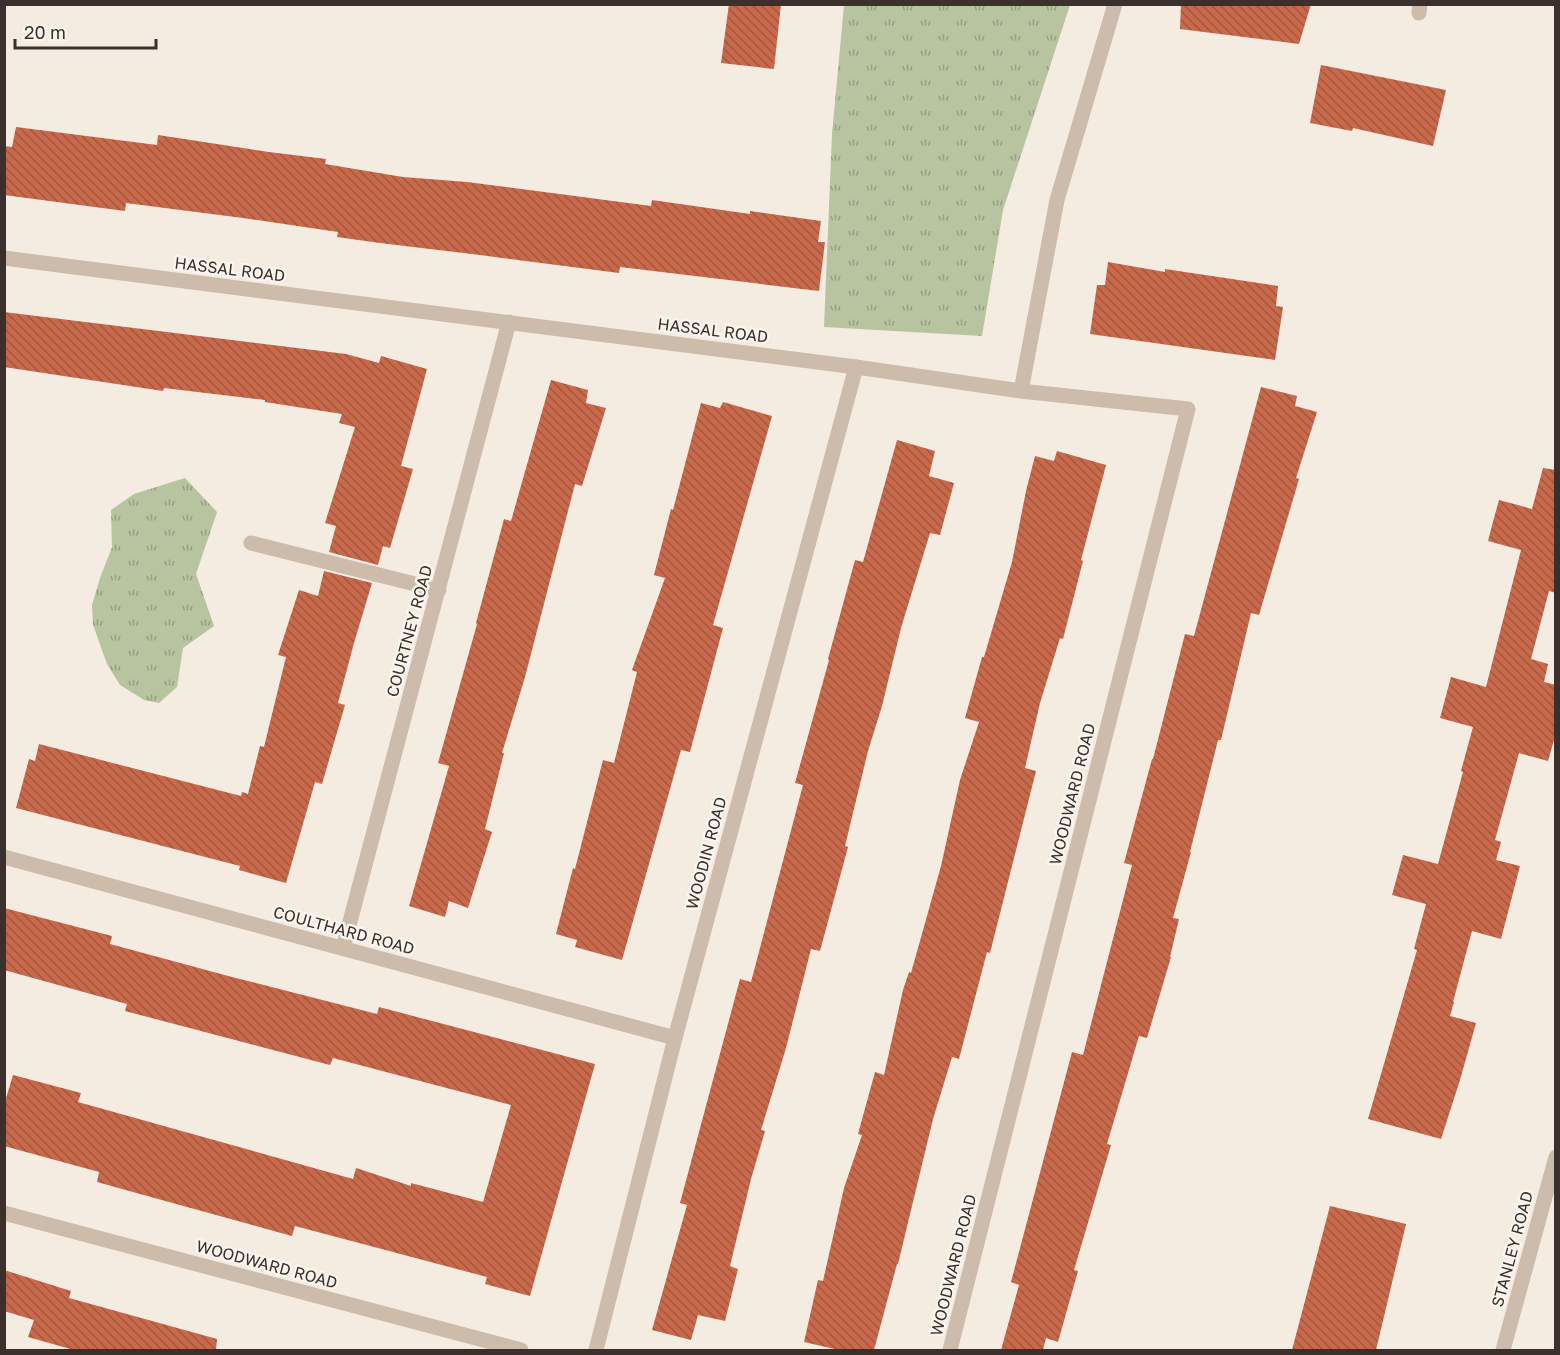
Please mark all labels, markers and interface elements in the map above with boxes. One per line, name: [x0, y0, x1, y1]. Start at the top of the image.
scale bar: [15, 12, 156, 50]
text: 20 m: [24, 21, 66, 43]
street label: HASSAL ROAD: [174, 252, 286, 286]
street label: HASSAL ROAD: [657, 313, 769, 347]
street label: COURTNEY ROAD: [382, 563, 436, 699]
street label: WOODWARD ROAD: [1045, 721, 1099, 867]
street label: WOODIN ROAD: [681, 795, 731, 911]
street label: COULTHARD ROAD: [271, 902, 417, 958]
street label: STANLEY ROAD: [1487, 1189, 1537, 1309]
street label: WOODWARD ROAD: [926, 1192, 980, 1338]
street label: WOODWARD ROAD: [194, 1236, 340, 1292]

